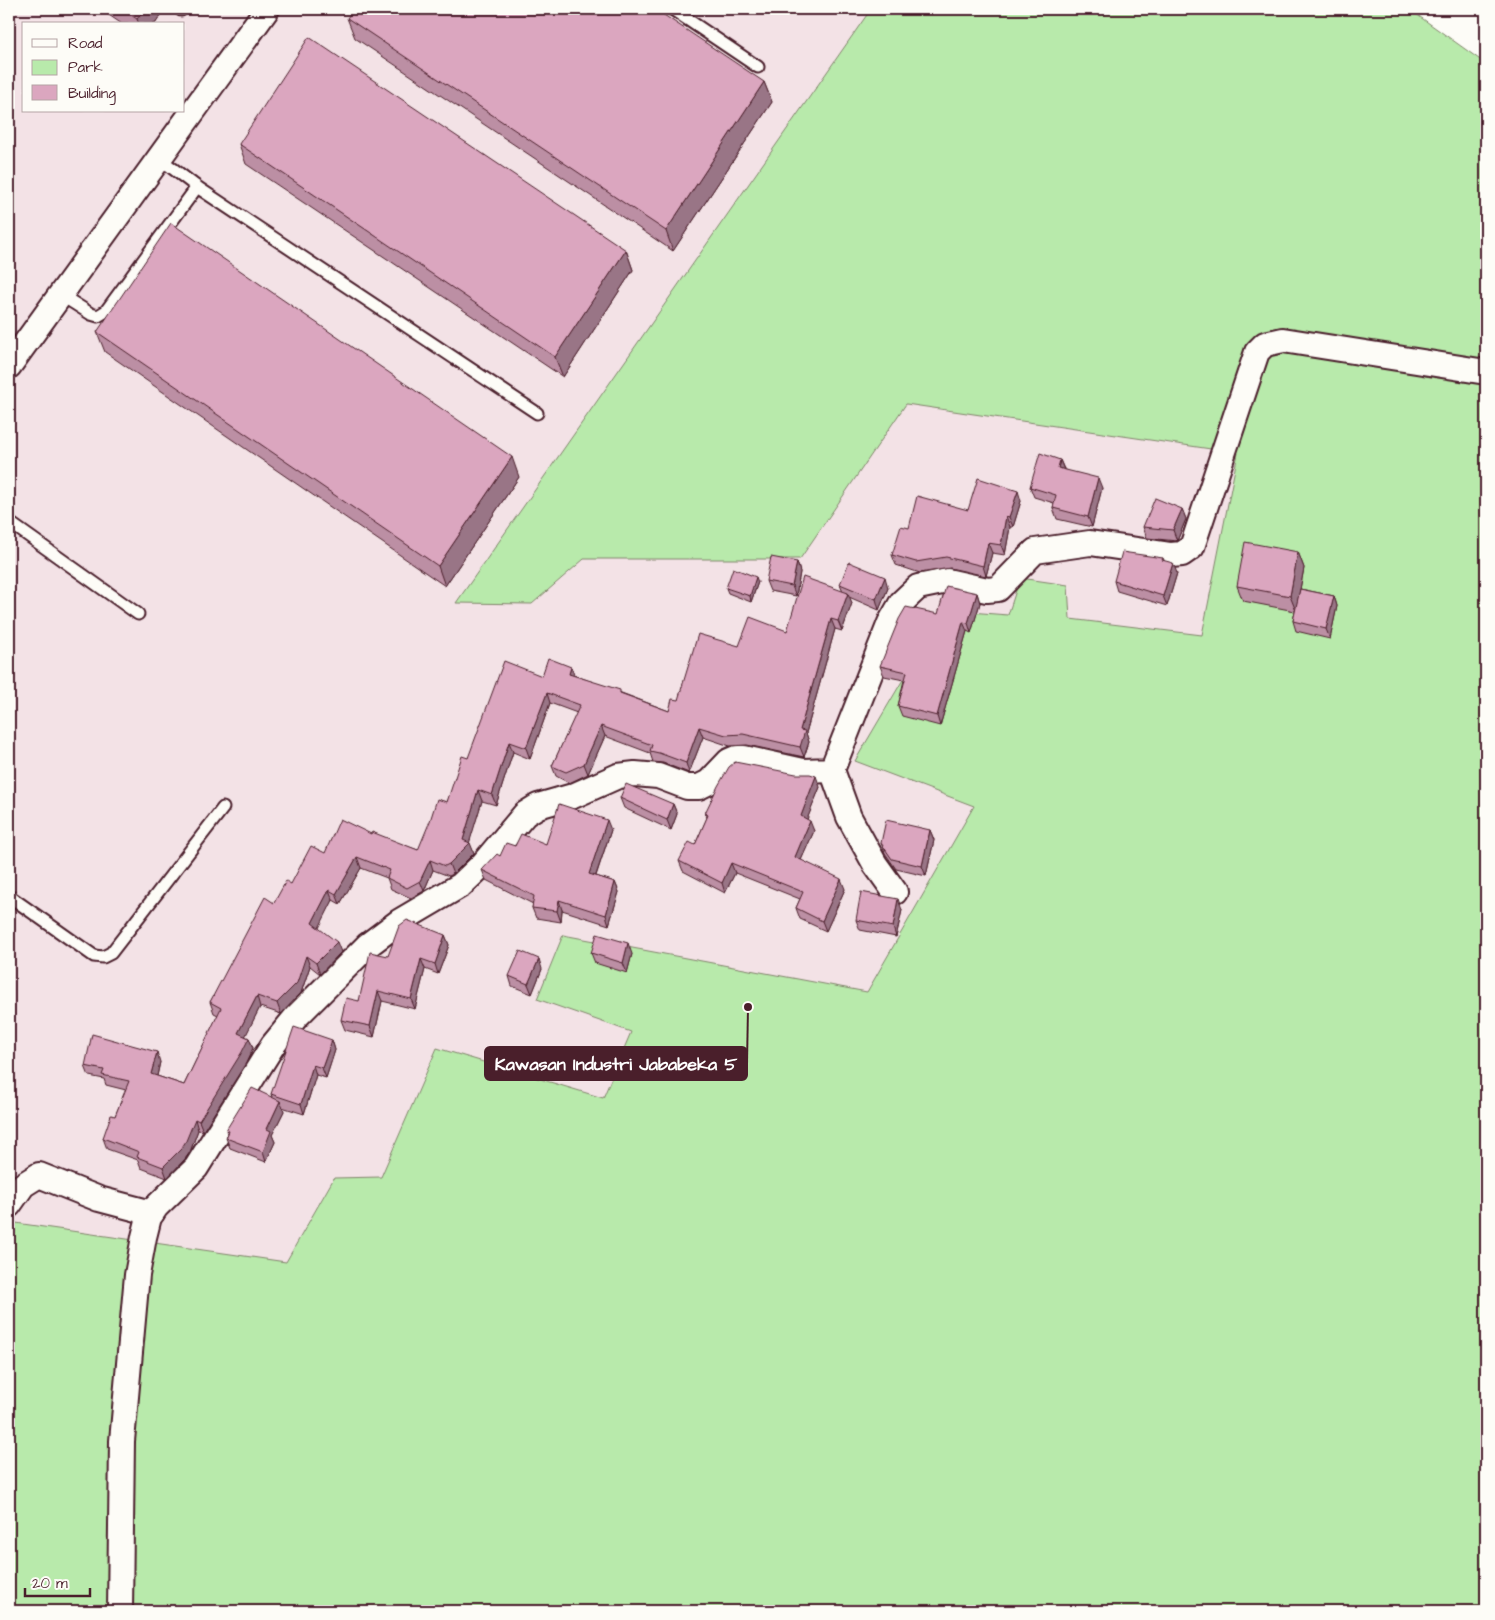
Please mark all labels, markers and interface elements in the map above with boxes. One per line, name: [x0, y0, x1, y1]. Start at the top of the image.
legend: [22, 22, 185, 112]
text: Road: [68, 33, 103, 54]
text: Park: [68, 57, 103, 78]
text: Building: [68, 83, 116, 105]
callout: Kawasan Industri Jababeka 5: [485, 1047, 747, 1080]
text: Kawasan Industri Jababeka 5: [495, 1052, 737, 1077]
scale bar: [25, 1565, 90, 1597]
text: 20 m: [32, 1573, 68, 1594]

